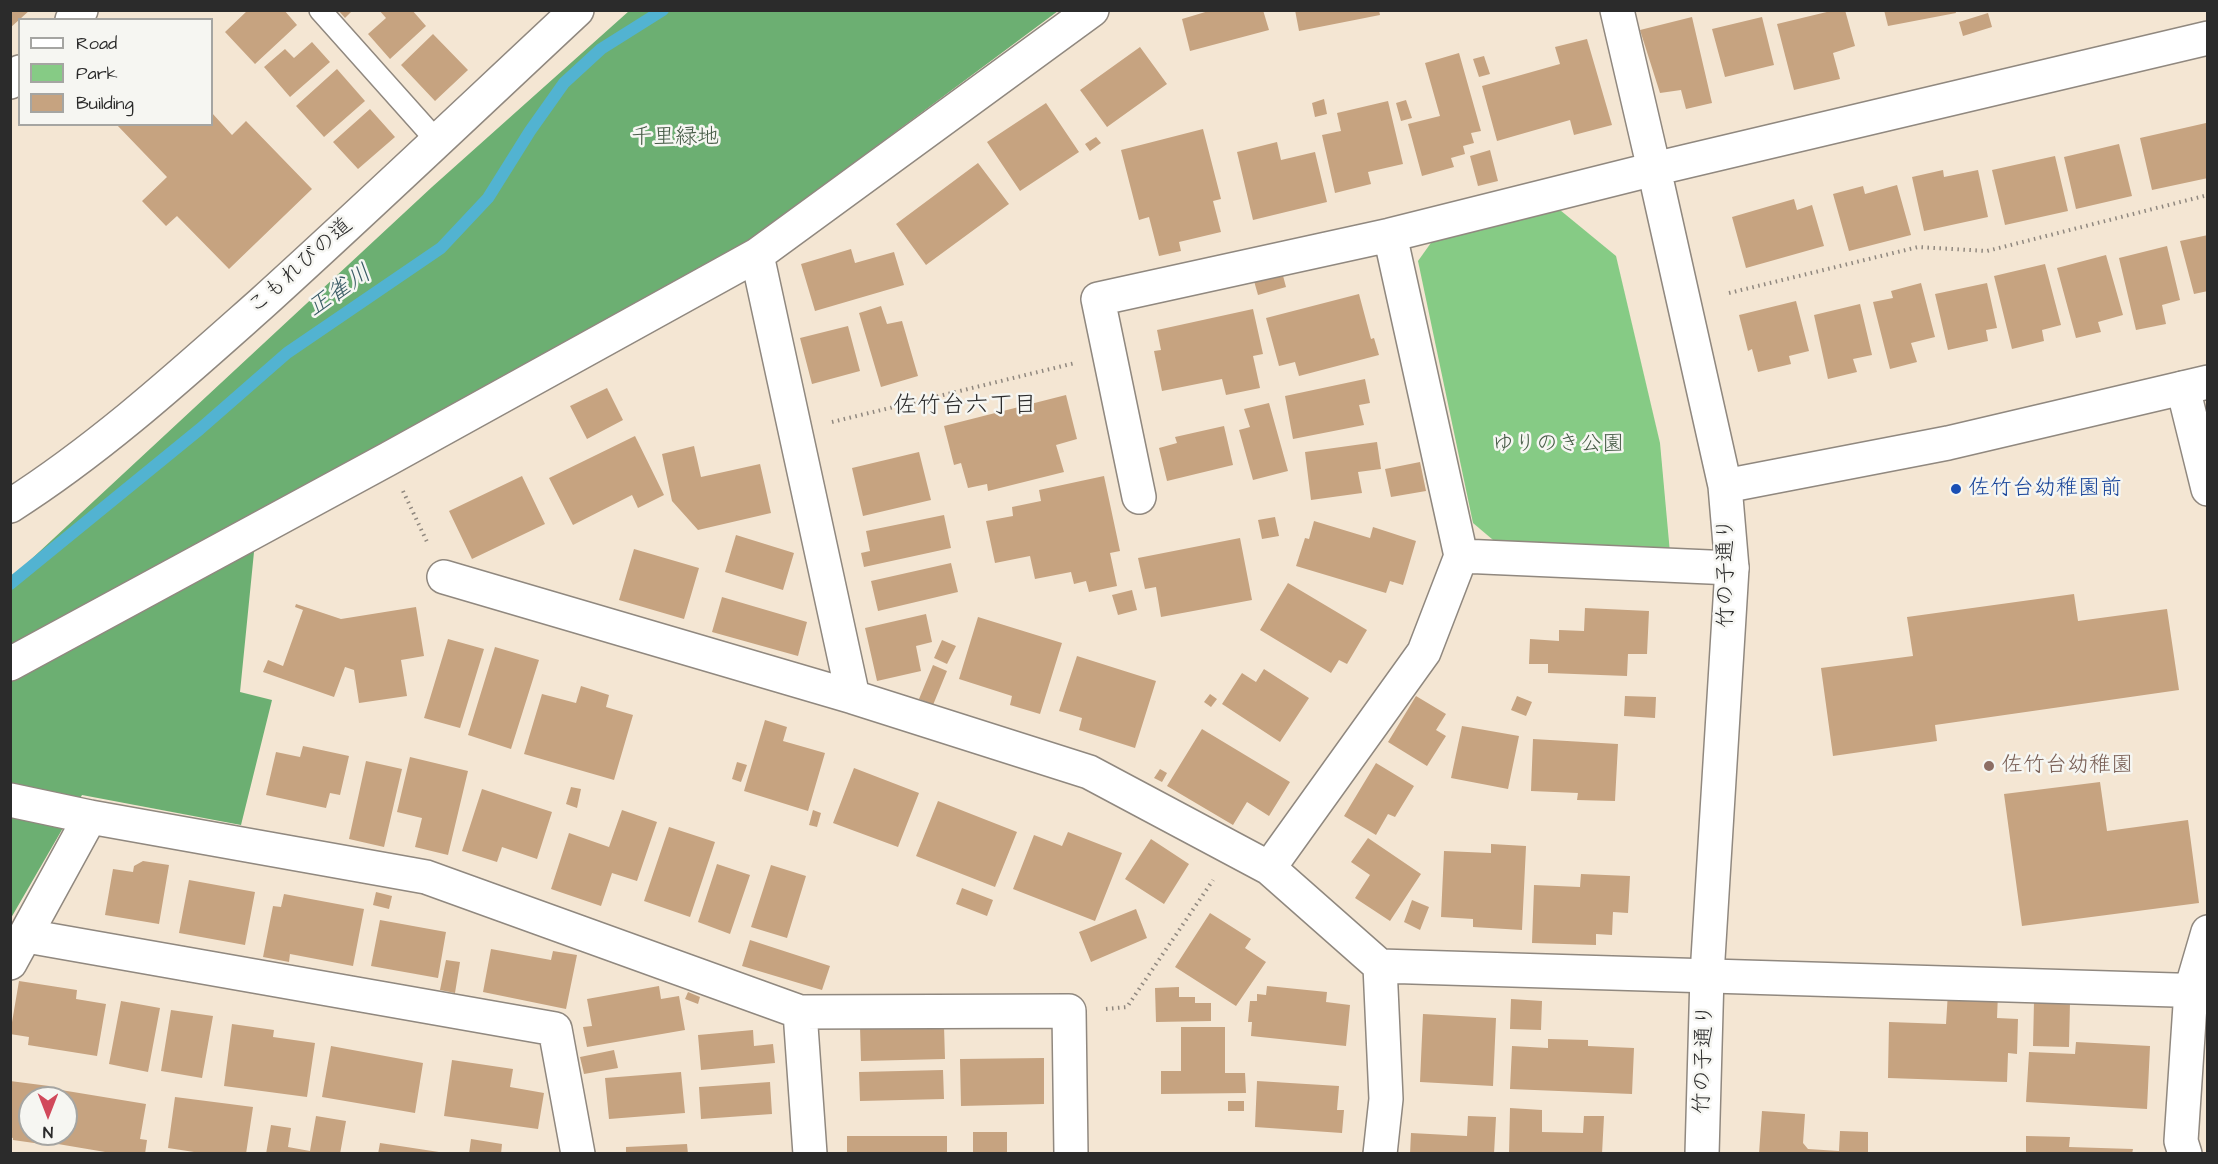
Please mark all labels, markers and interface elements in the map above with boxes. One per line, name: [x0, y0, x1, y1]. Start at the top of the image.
legend: [18, 18, 213, 126]
text: Road: [76, 31, 117, 56]
text: Park: [76, 61, 118, 86]
text: Building: [76, 91, 134, 116]
park label: 千里緑地: [631, 125, 719, 151]
street label: こもれびの道: [243, 213, 359, 321]
water label: 正雀川: [302, 260, 378, 324]
district label: 佐竹台六丁目: [893, 393, 1037, 421]
park label: ゆりのき公園: [1492, 432, 1624, 458]
place label: 佐竹台幼稚園前: [1968, 476, 2122, 502]
marker: 佐竹台幼稚園前: [1949, 482, 1963, 496]
street label: 竹の子通り: [1714, 518, 1740, 628]
place label: 佐竹台幼稚園: [2001, 753, 2133, 779]
marker: 佐竹台幼稚園: [1982, 759, 1996, 773]
street label: 竹の子通り: [1690, 1004, 1720, 1114]
north arrow: [18, 1086, 78, 1146]
text: N: [43, 1121, 53, 1143]

